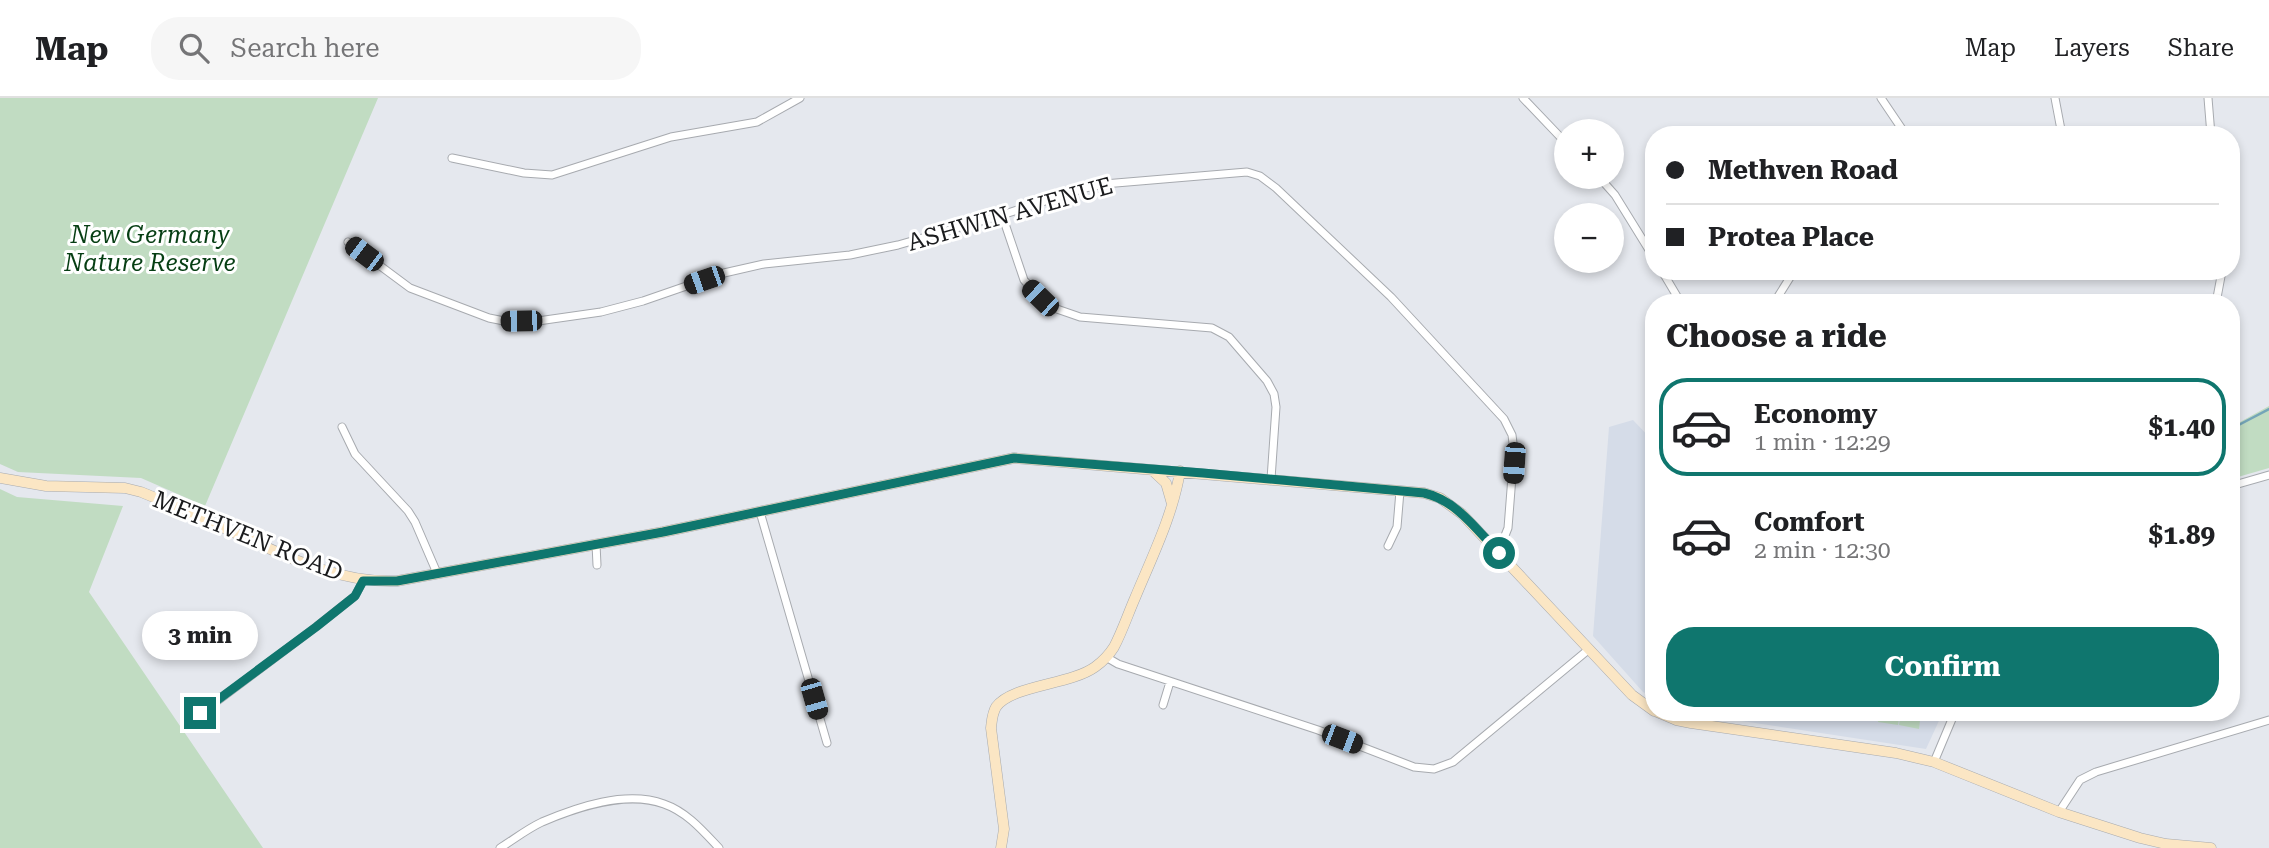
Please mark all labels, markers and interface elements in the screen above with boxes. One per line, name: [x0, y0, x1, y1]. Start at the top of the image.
search box: [151, 17, 641, 80]
text: Map: [35, 29, 109, 68]
icon: search: [175, 29, 213, 67]
text: Search here: [231, 33, 380, 63]
text: Map: [1965, 34, 2016, 62]
text: Layers: [2054, 34, 2130, 62]
text: Share: [2168, 34, 2234, 62]
map controls: [1554, 119, 1624, 273]
button: +: [1554, 119, 1624, 189]
text: Methven Road: [1708, 155, 1898, 185]
street label: ASHWIN AVENUE: [904, 171, 1116, 257]
button: −: [1554, 203, 1624, 273]
park label: New Germany Nature Reserve: [63, 221, 236, 277]
text: Protea Place: [1708, 222, 1874, 252]
car: [341, 233, 388, 275]
car: [681, 263, 728, 297]
car: [1018, 276, 1063, 320]
car: [500, 310, 543, 332]
text: Choose a ride: [1666, 317, 1887, 355]
icon: car: [1670, 396, 1733, 459]
text: Economy: [1754, 399, 1877, 429]
text: $1.40: [2149, 412, 2215, 442]
text: 1 min · 12:29: [1754, 429, 1891, 456]
car: [1503, 441, 1526, 485]
street label: METHVEN ROAD: [149, 485, 347, 587]
icon: car: [1670, 504, 1733, 567]
text: Comfort: [1754, 507, 1864, 537]
text: $1.89: [2149, 520, 2215, 550]
route start: [1483, 537, 1515, 569]
text: 2 min · 12:30: [1754, 537, 1891, 564]
callout: 3 min: [142, 612, 258, 660]
text: 3 min: [168, 622, 232, 649]
button: Confirm: [1666, 627, 2219, 707]
car: [799, 676, 830, 722]
route end: [184, 697, 216, 729]
car: [1319, 722, 1366, 756]

